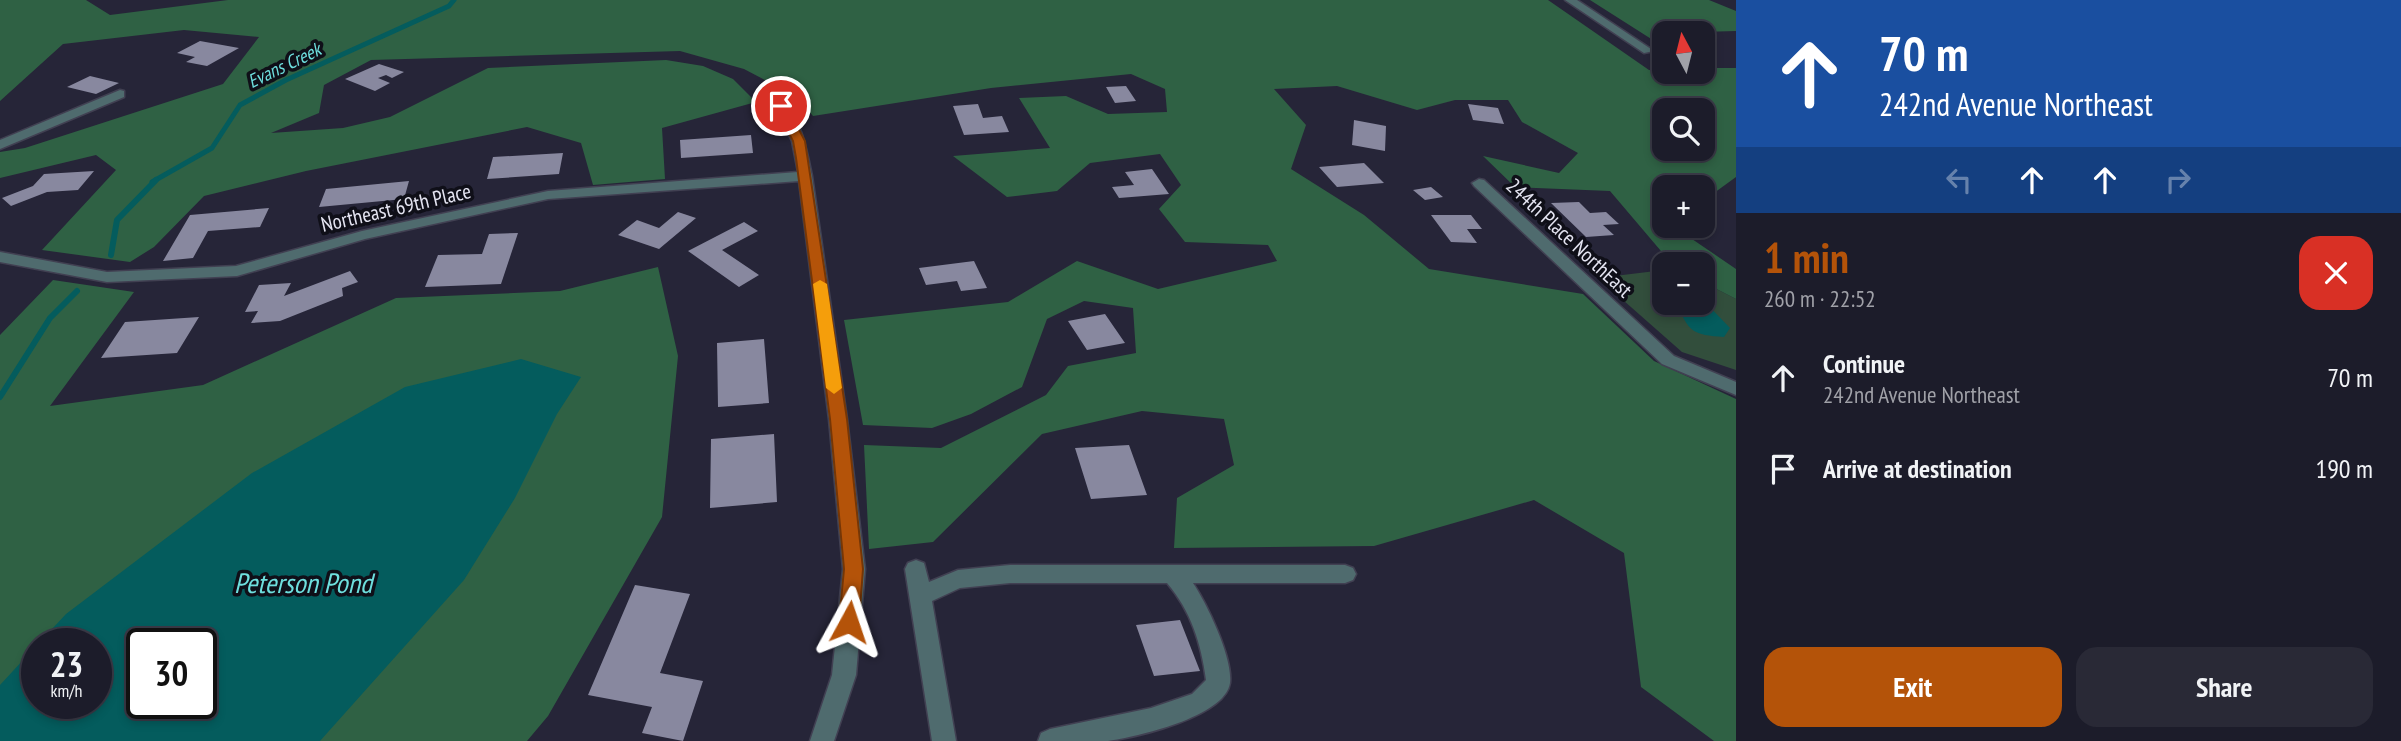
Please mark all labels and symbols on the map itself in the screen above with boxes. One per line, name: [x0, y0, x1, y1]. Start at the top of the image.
north arrow: [1652, 21, 1715, 84]
water label: Evans Creek: [243, 36, 327, 93]
pin: [751, 76, 811, 136]
street label: 244th Place NorthEast: [1501, 172, 1638, 303]
street label: Northeast 69th Place: [318, 177, 473, 238]
water label: Peterson Pond: [234, 564, 376, 601]
position arrow: [812, 585, 886, 659]
speed limit sign: 30: [126, 628, 217, 719]

